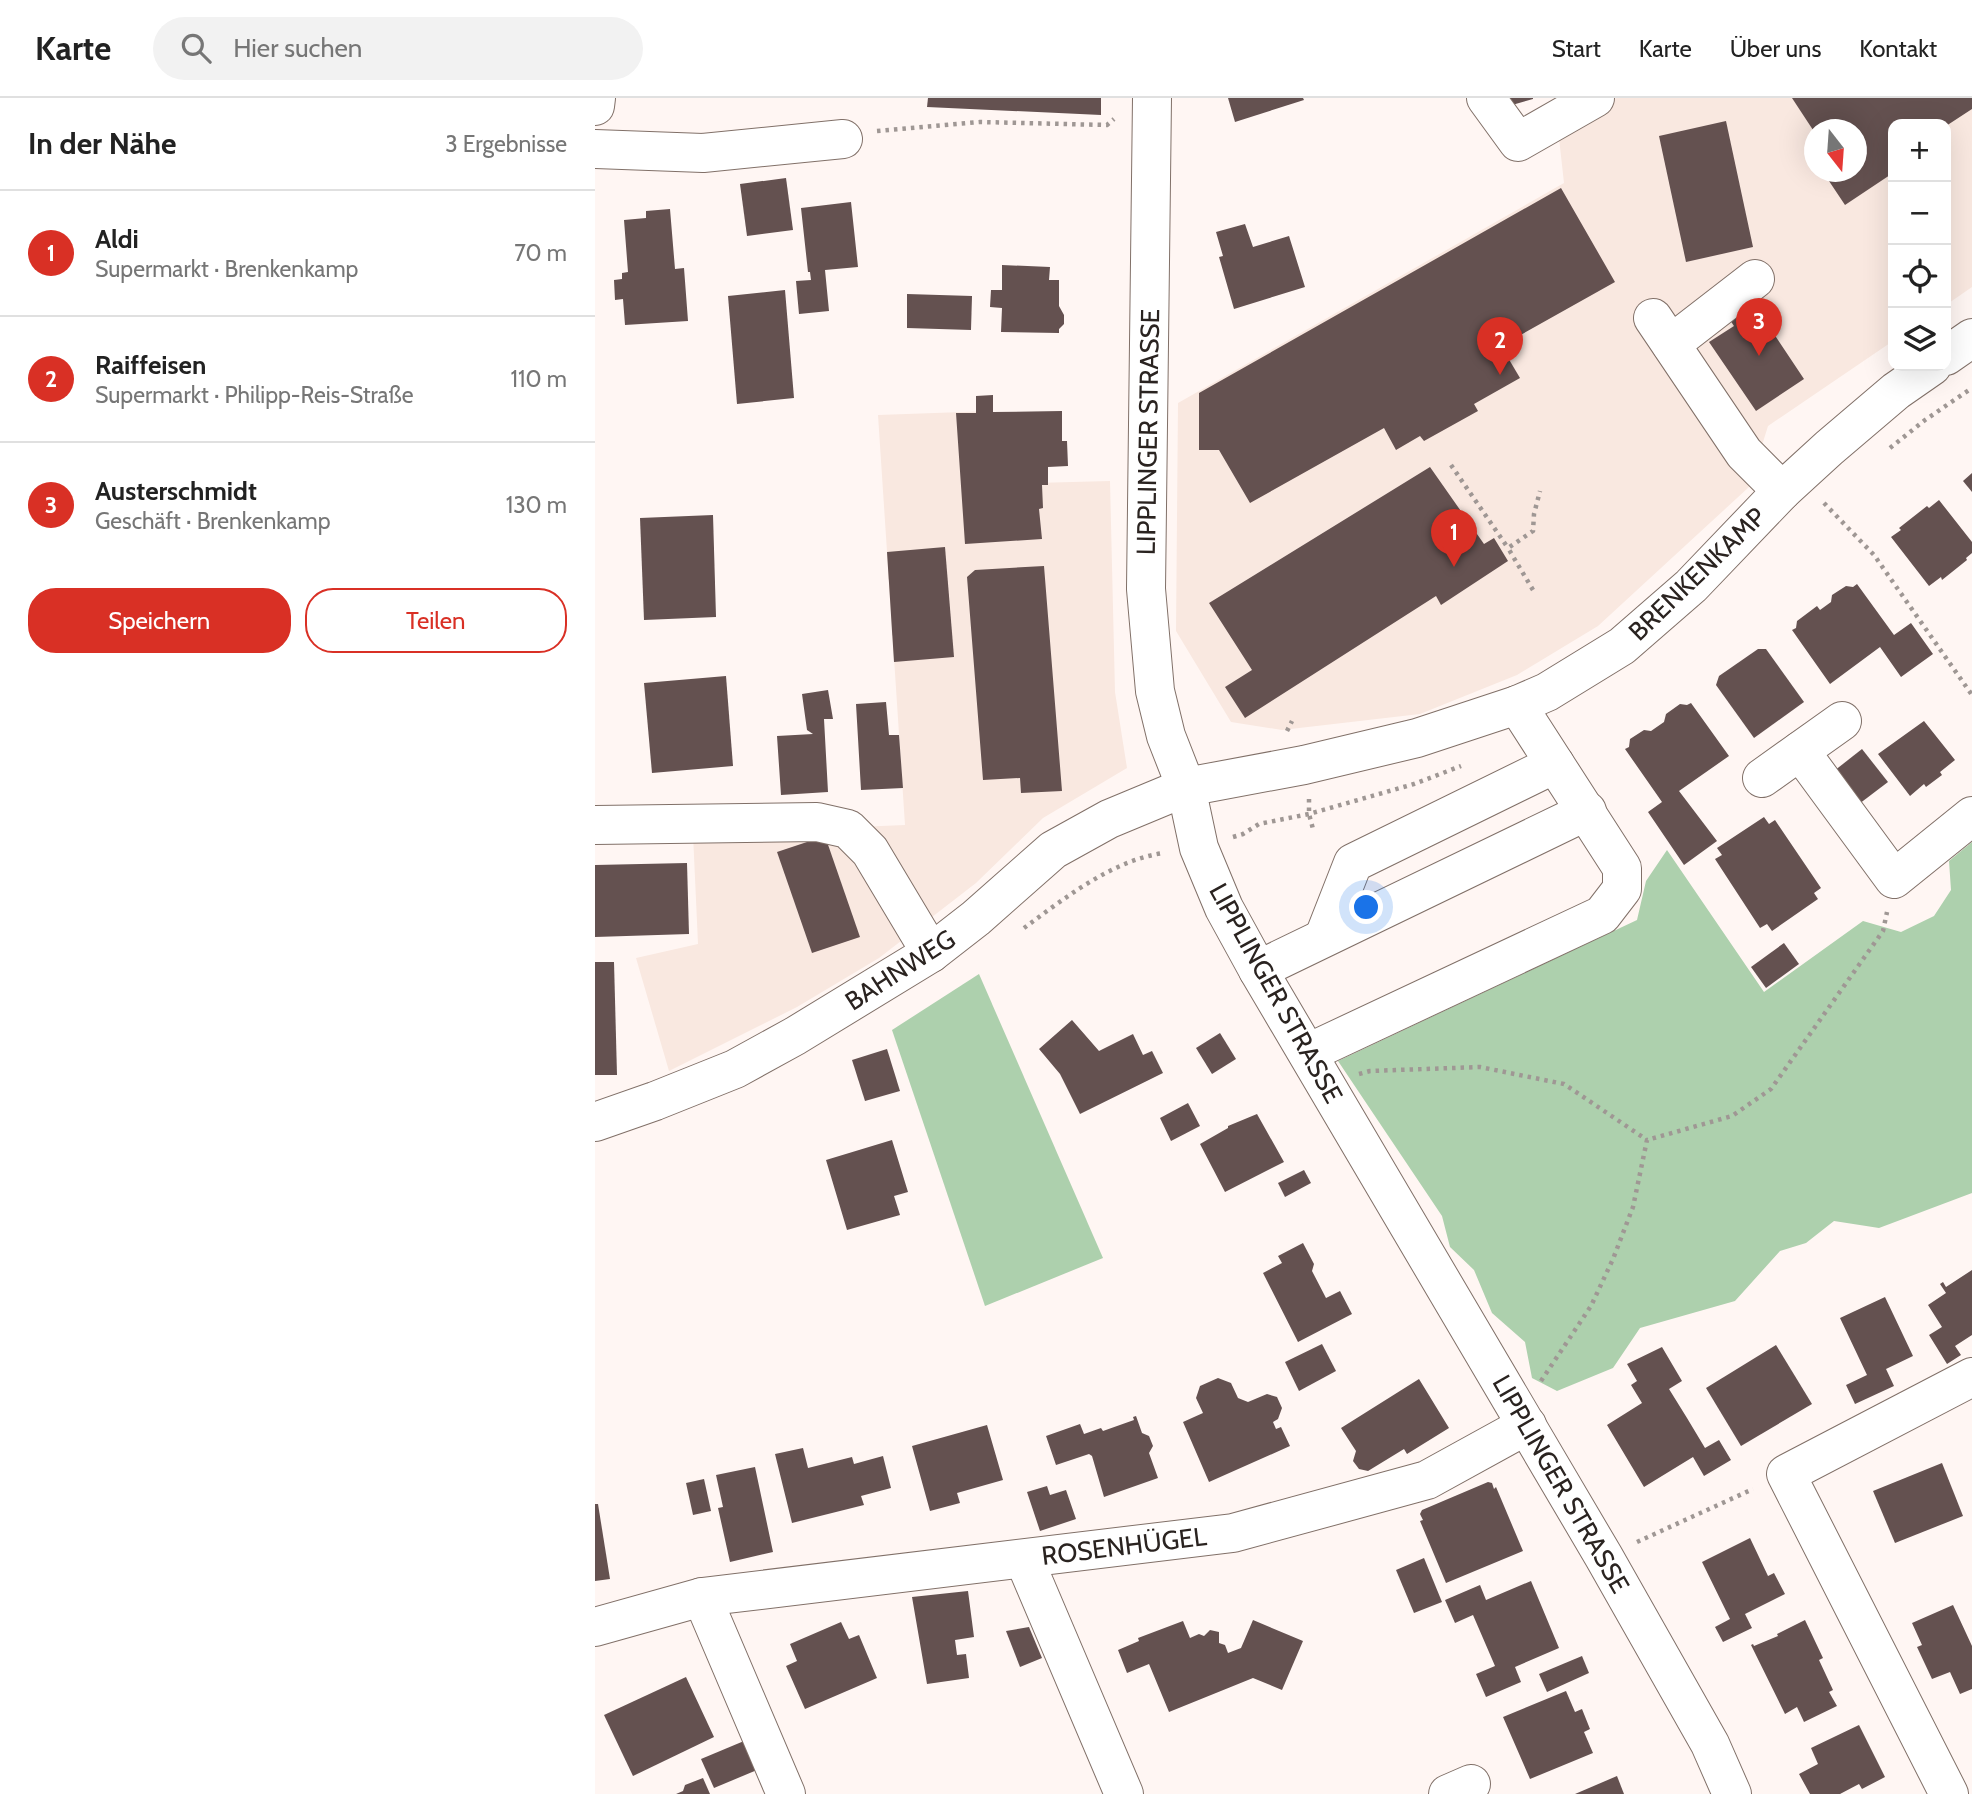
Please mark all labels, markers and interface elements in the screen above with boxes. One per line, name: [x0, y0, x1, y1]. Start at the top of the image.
search box: [153, 17, 643, 80]
text: Karte: [35, 28, 111, 68]
icon: search: [177, 29, 215, 67]
text: Hier suchen: [233, 32, 362, 64]
text: Start: [1552, 34, 1601, 63]
text: Karte: [1639, 34, 1692, 63]
text: Über uns: [1730, 34, 1821, 63]
text: Kontakt: [1859, 34, 1937, 63]
north arrow: [1804, 119, 1867, 182]
map controls: [1888, 119, 1951, 371]
button: +: [1888, 119, 1951, 182]
text: In der Nähe: [28, 125, 177, 162]
text: 3 Ergebnisse: [445, 130, 567, 158]
button: −: [1888, 182, 1951, 245]
text: Aldi: [95, 223, 139, 255]
text: 1: [47, 239, 55, 267]
text: 70 m: [514, 239, 567, 267]
button: locate: [1888, 245, 1951, 308]
text: Supermarkt · Brenkenkamp: [95, 255, 358, 283]
pin: 3: [1736, 298, 1782, 356]
button: layers: [1888, 308, 1951, 371]
street label: LIPPLINGER STRASSE: [1130, 309, 1166, 555]
pin: 2: [1477, 317, 1523, 375]
text: Raiffeisen: [95, 349, 206, 381]
text: 2: [45, 365, 57, 393]
text: 110 m: [511, 365, 567, 393]
text: Supermarkt · Philipp-Reis-Straße: [95, 381, 414, 409]
text: Austerschmidt: [95, 475, 257, 507]
text: 3: [45, 491, 57, 519]
text: 130 m: [506, 491, 567, 519]
street label: BRENKENKAMP: [1622, 501, 1772, 647]
text: Geschäft · Brenkenkamp: [95, 507, 331, 535]
pin: 1: [1431, 509, 1477, 567]
button: Speichern: [28, 588, 291, 653]
button: Teilen: [305, 588, 567, 653]
street label: LIPPLINGER STRASSE: [1202, 878, 1350, 1108]
your location: [1349, 890, 1383, 924]
street label: BAHNWEG: [839, 923, 961, 1017]
street label: LIPPLINGER STRASSE: [1486, 1369, 1636, 1599]
street label: ROSENHÜGEL: [1040, 1520, 1208, 1572]

